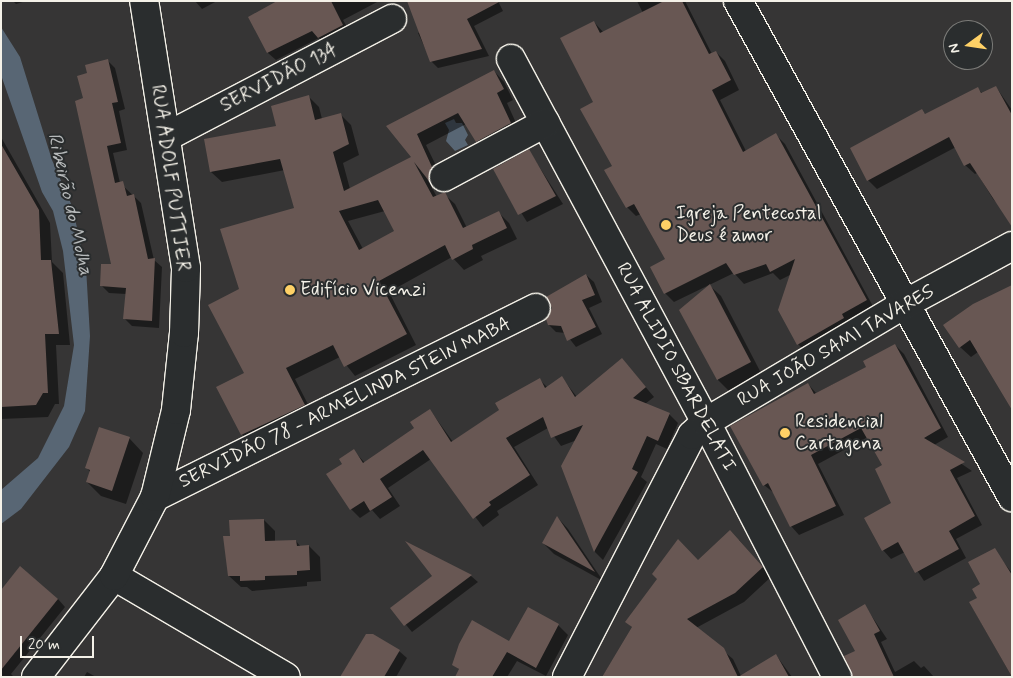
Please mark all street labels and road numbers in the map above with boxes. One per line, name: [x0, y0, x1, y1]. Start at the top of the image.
street label: SERVIDÃO 134: [217, 39, 341, 117]
street label: RUA ADOLF PUTTJER: [146, 84, 194, 272]
street label: RUA ALIDIO SBARDELATI: [612, 260, 740, 474]
street label: RUA JOÃO SAMI TAVARES: [730, 278, 942, 414]
street label: SERVIDÃO 78 - ARMELINDA STEIN MABA: [174, 312, 516, 494]

